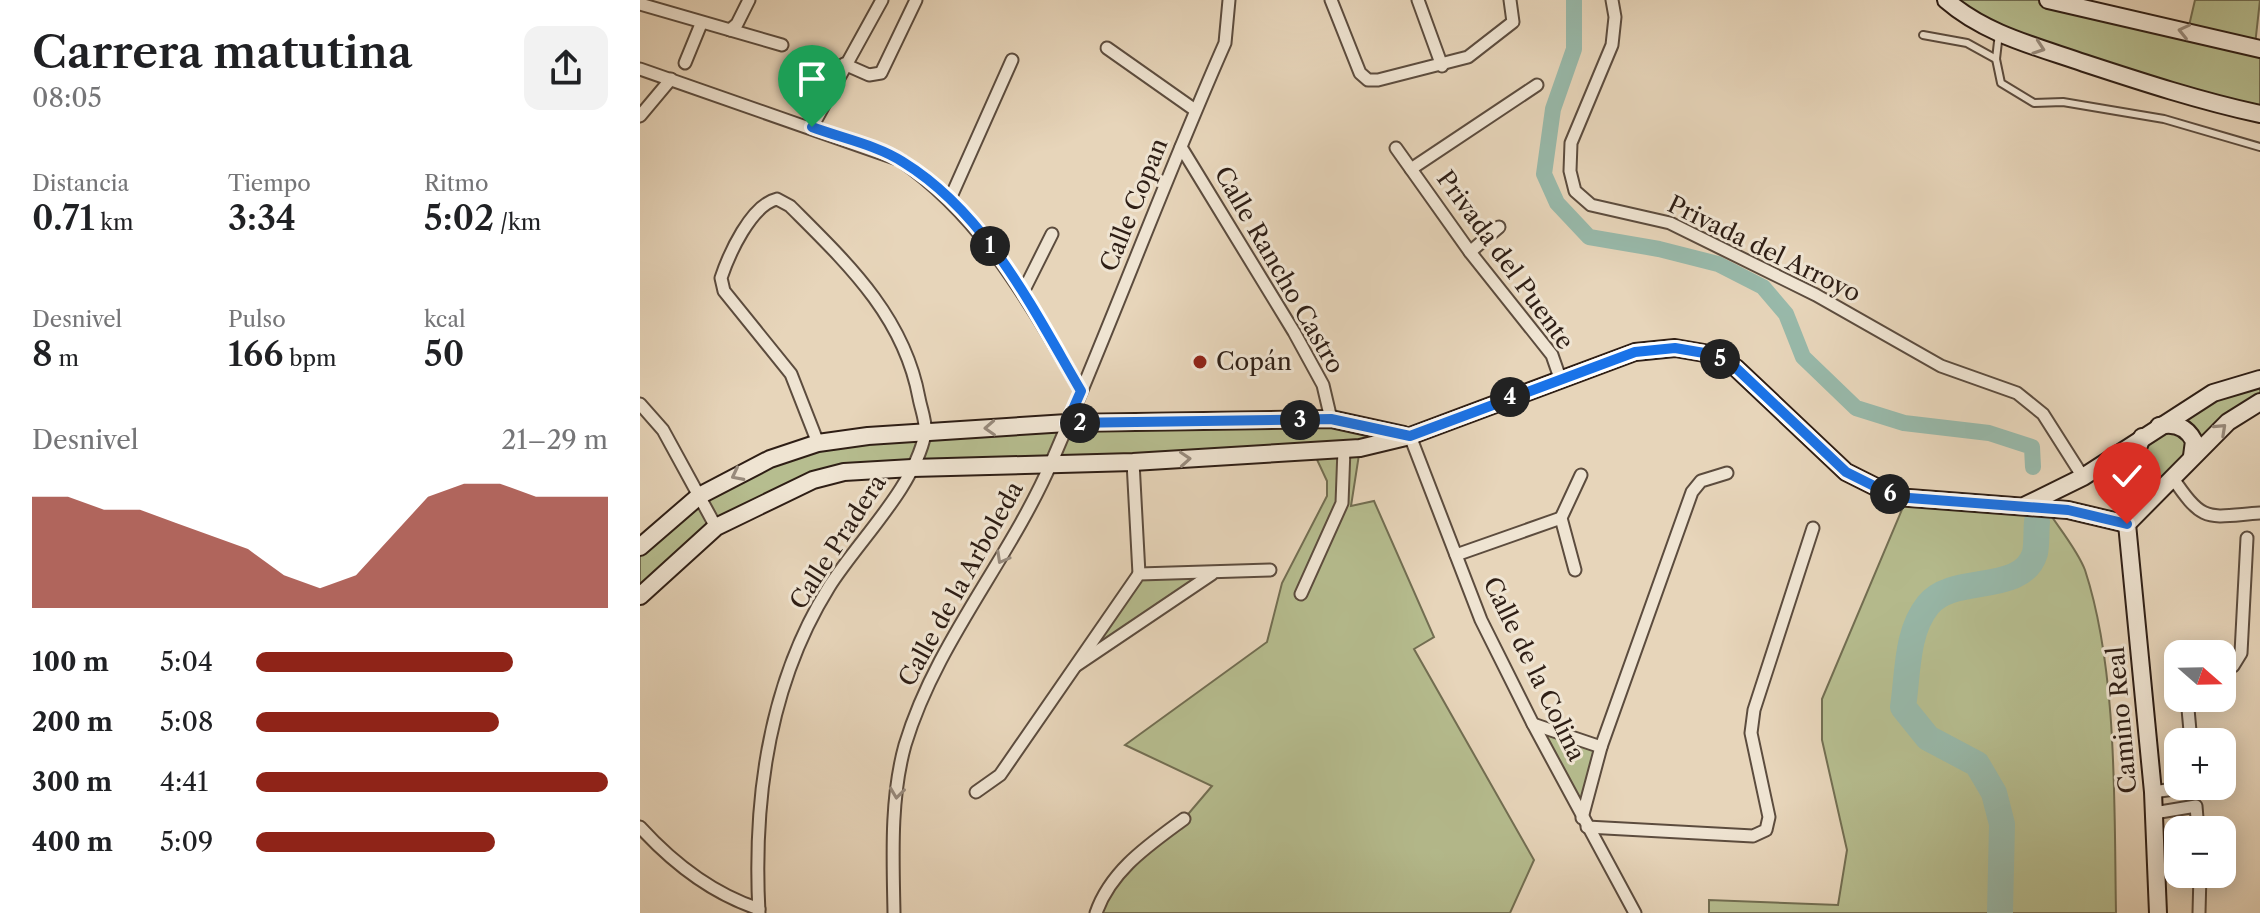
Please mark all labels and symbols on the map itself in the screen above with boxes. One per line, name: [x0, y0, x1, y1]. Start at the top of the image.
one-way arrow: [2178, 24, 2191, 41]
one-way arrow: [2032, 38, 2046, 54]
pin: [778, 45, 846, 127]
street label: Calle Copan: [1094, 134, 1173, 276]
street label: Calle Rancho Castro: [1208, 161, 1350, 378]
street label: Privada del Puente: [1431, 165, 1580, 355]
street label: Privada del Arroyo: [1663, 189, 1865, 308]
pin: 1: [970, 226, 1010, 266]
pin: 5: [1700, 339, 1740, 379]
place label: Copán: [1216, 347, 1292, 376]
marker: Copán: [1191, 353, 1209, 371]
pin: 4: [1490, 377, 1530, 417]
pin: 3: [1280, 400, 1320, 440]
pin: 2: [1060, 403, 1100, 443]
one-way arrow: [983, 419, 996, 436]
one-way arrow: [2212, 423, 2226, 438]
pin: [2093, 442, 2161, 524]
one-way arrow: [1179, 450, 1192, 467]
one-way arrow: [730, 466, 745, 481]
street label: Calle Pradera: [783, 469, 892, 614]
pin: 6: [1870, 474, 1910, 514]
street label: Calle de la Arboleda: [892, 476, 1029, 691]
one-way arrow: [996, 549, 1011, 564]
street label: Calle de la Colina: [1477, 572, 1592, 766]
north arrow: [2164, 640, 2236, 712]
street label: Camino Real: [2101, 645, 2142, 795]
one-way arrow: [888, 787, 905, 800]

